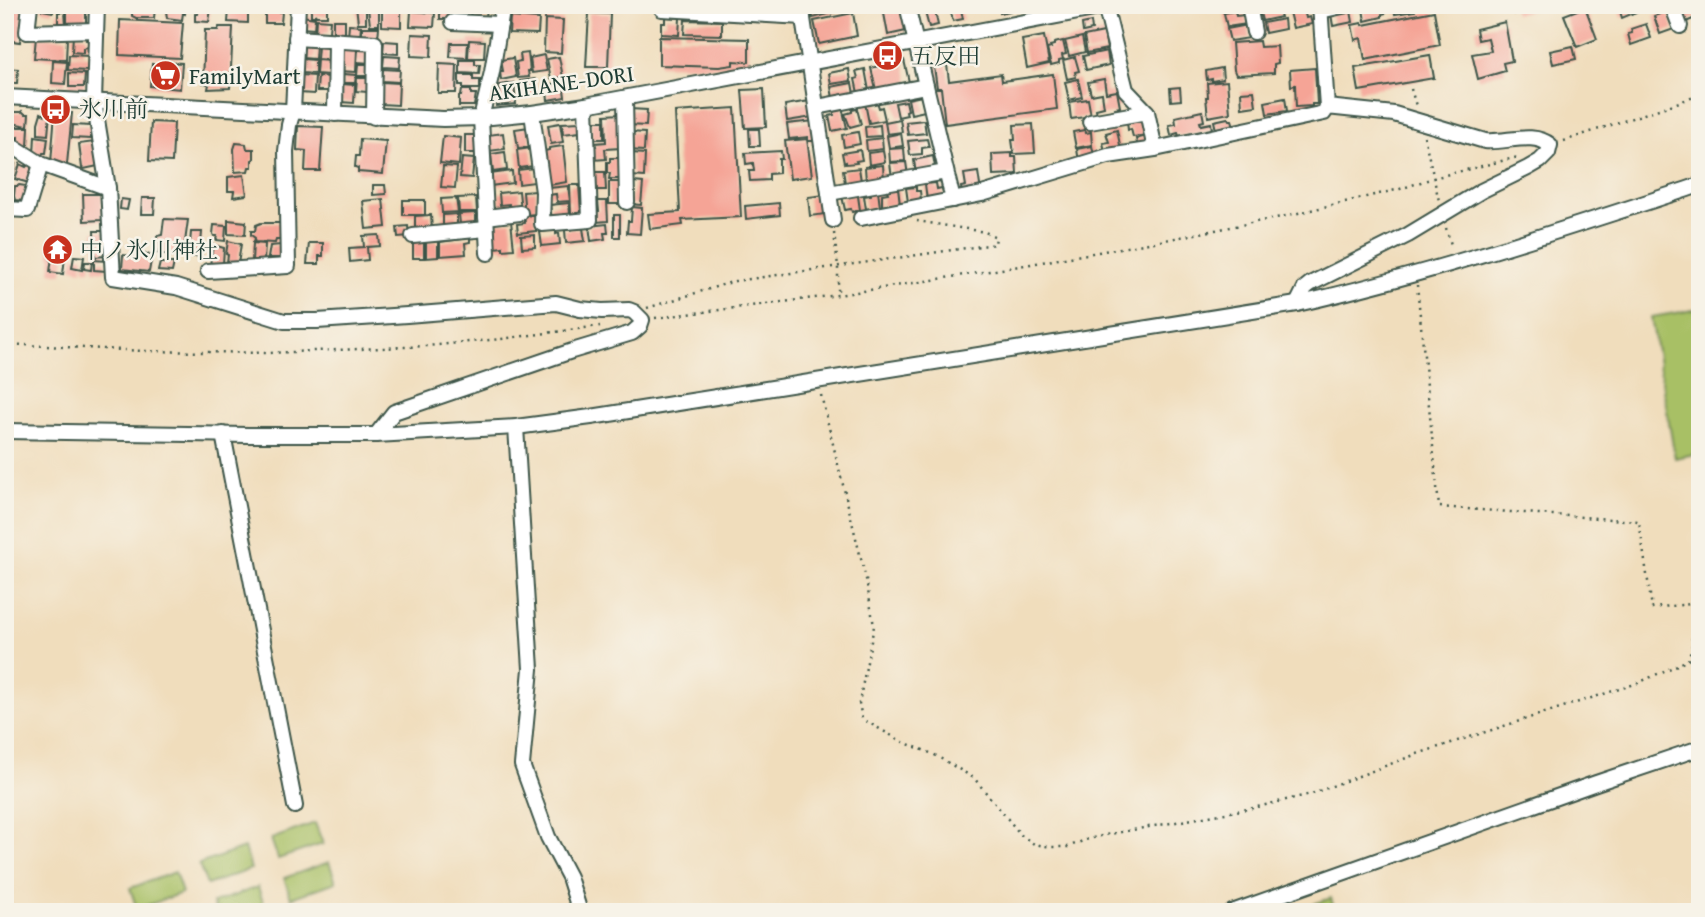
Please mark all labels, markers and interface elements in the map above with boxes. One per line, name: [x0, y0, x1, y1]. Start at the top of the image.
bus stop icon: 五反田: [871, 39, 905, 73]
place label: 五反田: [911, 39, 980, 72]
street label: AKIHANE-DORI: [486, 56, 636, 109]
supermarket icon: FamilyMart: [149, 59, 183, 93]
place label: FamilyMart: [189, 59, 301, 92]
bus stop icon: 氷川前: [39, 92, 73, 126]
place label: 氷川前: [79, 92, 148, 125]
temple icon: 中ノ氷川神社: [40, 233, 74, 267]
place label: 中ノ氷川神社: [80, 233, 218, 266]

